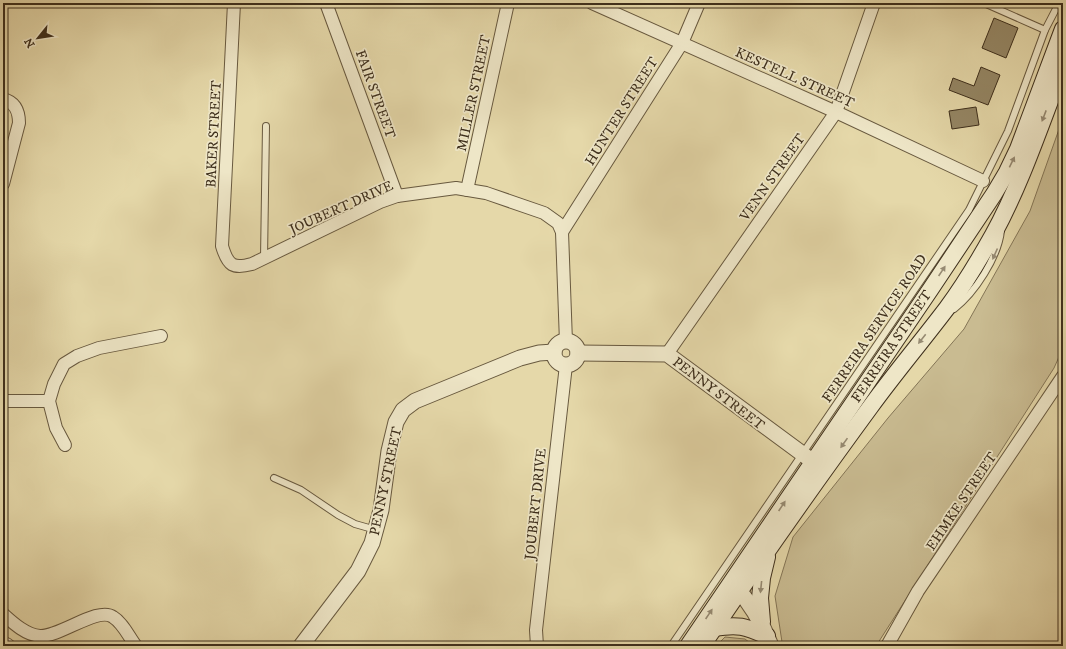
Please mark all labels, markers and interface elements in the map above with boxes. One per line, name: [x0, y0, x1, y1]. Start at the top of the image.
north arrow: [18, 18, 58, 58]
street label: MILLER STREET: [453, 33, 495, 153]
text: N: [22, 35, 39, 50]
street label: KESTELL STREET: [732, 44, 857, 112]
street label: FAIR STREET: [351, 48, 400, 141]
street label: HUNTER STREET: [581, 54, 663, 169]
street label: BAKER STREET: [202, 80, 226, 188]
one-way arrow: [1041, 111, 1047, 123]
street label: VENN STREET: [735, 130, 810, 226]
one-way arrow: [1009, 156, 1015, 167]
street label: JOUBERT DRIVE: [285, 177, 396, 240]
one-way arrow: [991, 248, 997, 260]
street label: FERREIRA SERVICE ROAD: [818, 251, 931, 406]
one-way arrow: [938, 266, 946, 276]
street label: FERREIRA STREET: [848, 287, 936, 406]
one-way arrow: [918, 334, 926, 345]
street label: PENNY STREET: [669, 353, 768, 435]
street label: PENNY STREET: [366, 425, 406, 537]
one-way arrow: [840, 438, 848, 449]
street label: JOUBERT DRIVE: [521, 447, 551, 563]
street label: EHMKE STREET: [922, 449, 1002, 554]
one-way arrow: [778, 501, 786, 511]
one-way arrow: [758, 581, 765, 593]
one-way arrow: [706, 608, 713, 619]

